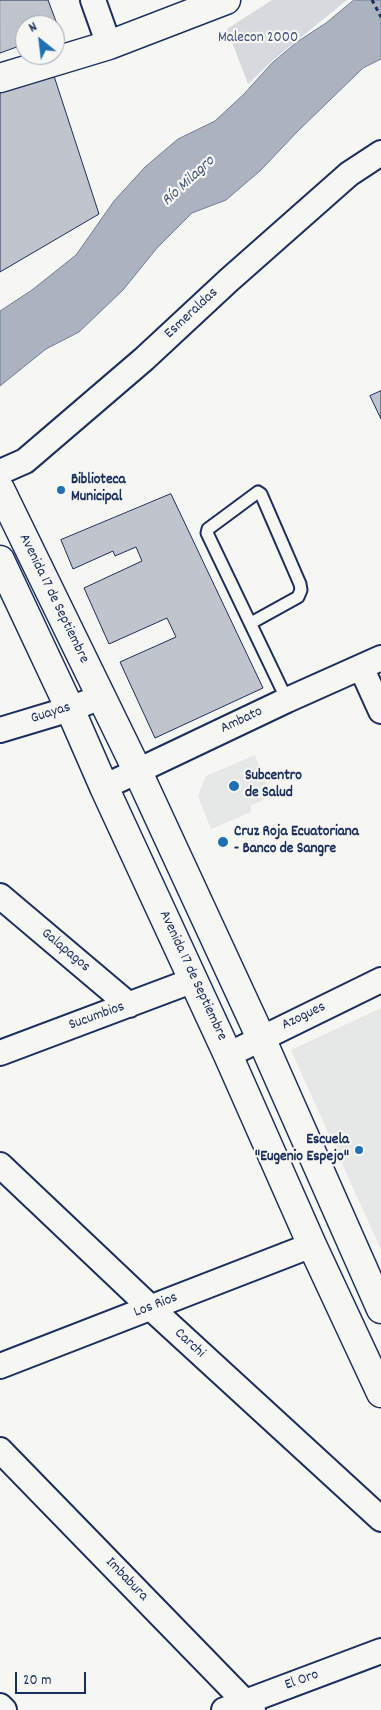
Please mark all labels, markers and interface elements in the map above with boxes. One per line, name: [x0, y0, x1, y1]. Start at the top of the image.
north arrow: [15, 15, 65, 65]
text: N: [25, 17, 41, 38]
park label: Malecon 2000: [218, 30, 298, 48]
water label: Río Milagro: [159, 153, 219, 211]
street label: Esmeraldas: [162, 285, 222, 343]
place label: Biblioteca Municipal: [71, 472, 126, 507]
marker: Biblioteca Municipal: [55, 484, 67, 496]
street label: Avenida 17 de Septiembre: [14, 531, 92, 667]
street label: Guayas: [29, 699, 73, 729]
street label: Ambato: [218, 703, 266, 739]
place label: Subcentro de Salud: [245, 768, 302, 803]
marker: Subcentro de Salud: [227, 779, 241, 793]
place label: Cruz Roja Ecuatoriana - Banco de Sangre: [234, 824, 359, 859]
marker: Cruz Roja Ecuatoriana - Banco de Sangre: [216, 835, 230, 849]
street label: Avenida 17 de Septiembre: [154, 908, 230, 1044]
street label: Galapagos: [37, 925, 93, 977]
street label: Sucumbios: [67, 999, 127, 1035]
street label: Azogues: [279, 999, 329, 1035]
place label: Escuela "Eugenio Espejo": [255, 1132, 349, 1167]
marker: Escuela "Eugenio Espejo": [353, 1144, 365, 1156]
street label: Los Rios: [131, 1289, 181, 1323]
street label: Carchi: [170, 1325, 208, 1363]
street label: Imbabura: [101, 1554, 151, 1606]
scale bar: [18, 1662, 89, 1694]
street label: El Oro: [283, 1667, 321, 1695]
text: 20 m: [23, 1670, 51, 1692]

